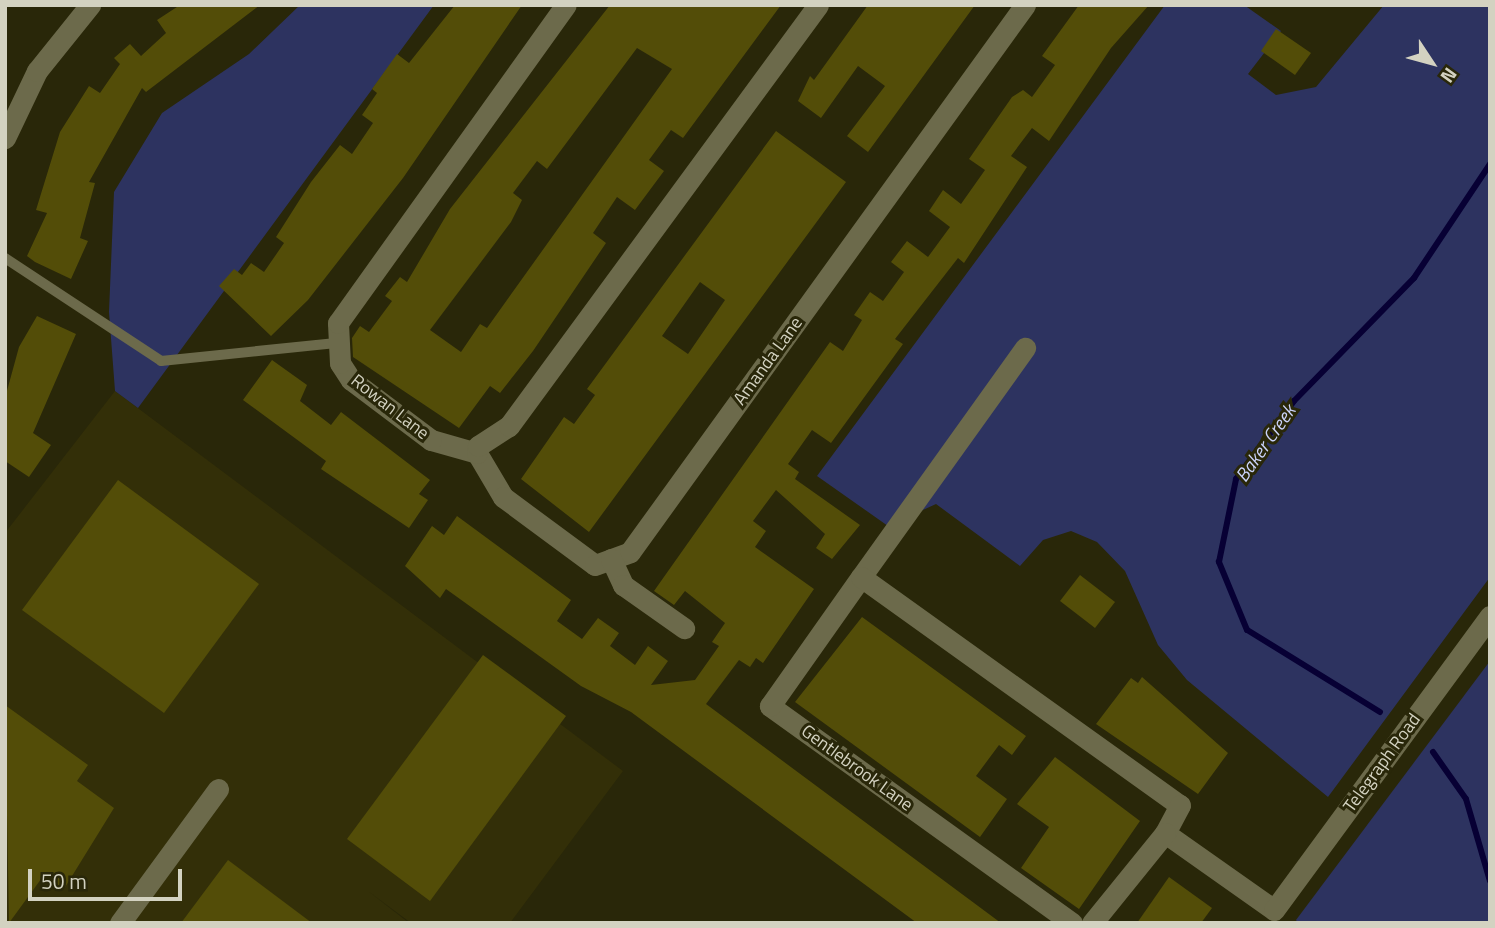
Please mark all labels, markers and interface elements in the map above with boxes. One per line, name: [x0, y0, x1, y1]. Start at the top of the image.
north arrow: [1397, 28, 1467, 98]
text: N: [1434, 62, 1465, 89]
street label: Amanda Lane: [729, 313, 807, 409]
street label: Rowan Lane: [347, 370, 433, 444]
water label: Baker Creek: [1230, 400, 1300, 486]
street label: Telegraph Road: [1339, 709, 1425, 817]
street label: Gentlebrook Lane: [797, 720, 917, 816]
scale bar: [32, 855, 186, 899]
text: 50 m: [41, 865, 87, 897]

